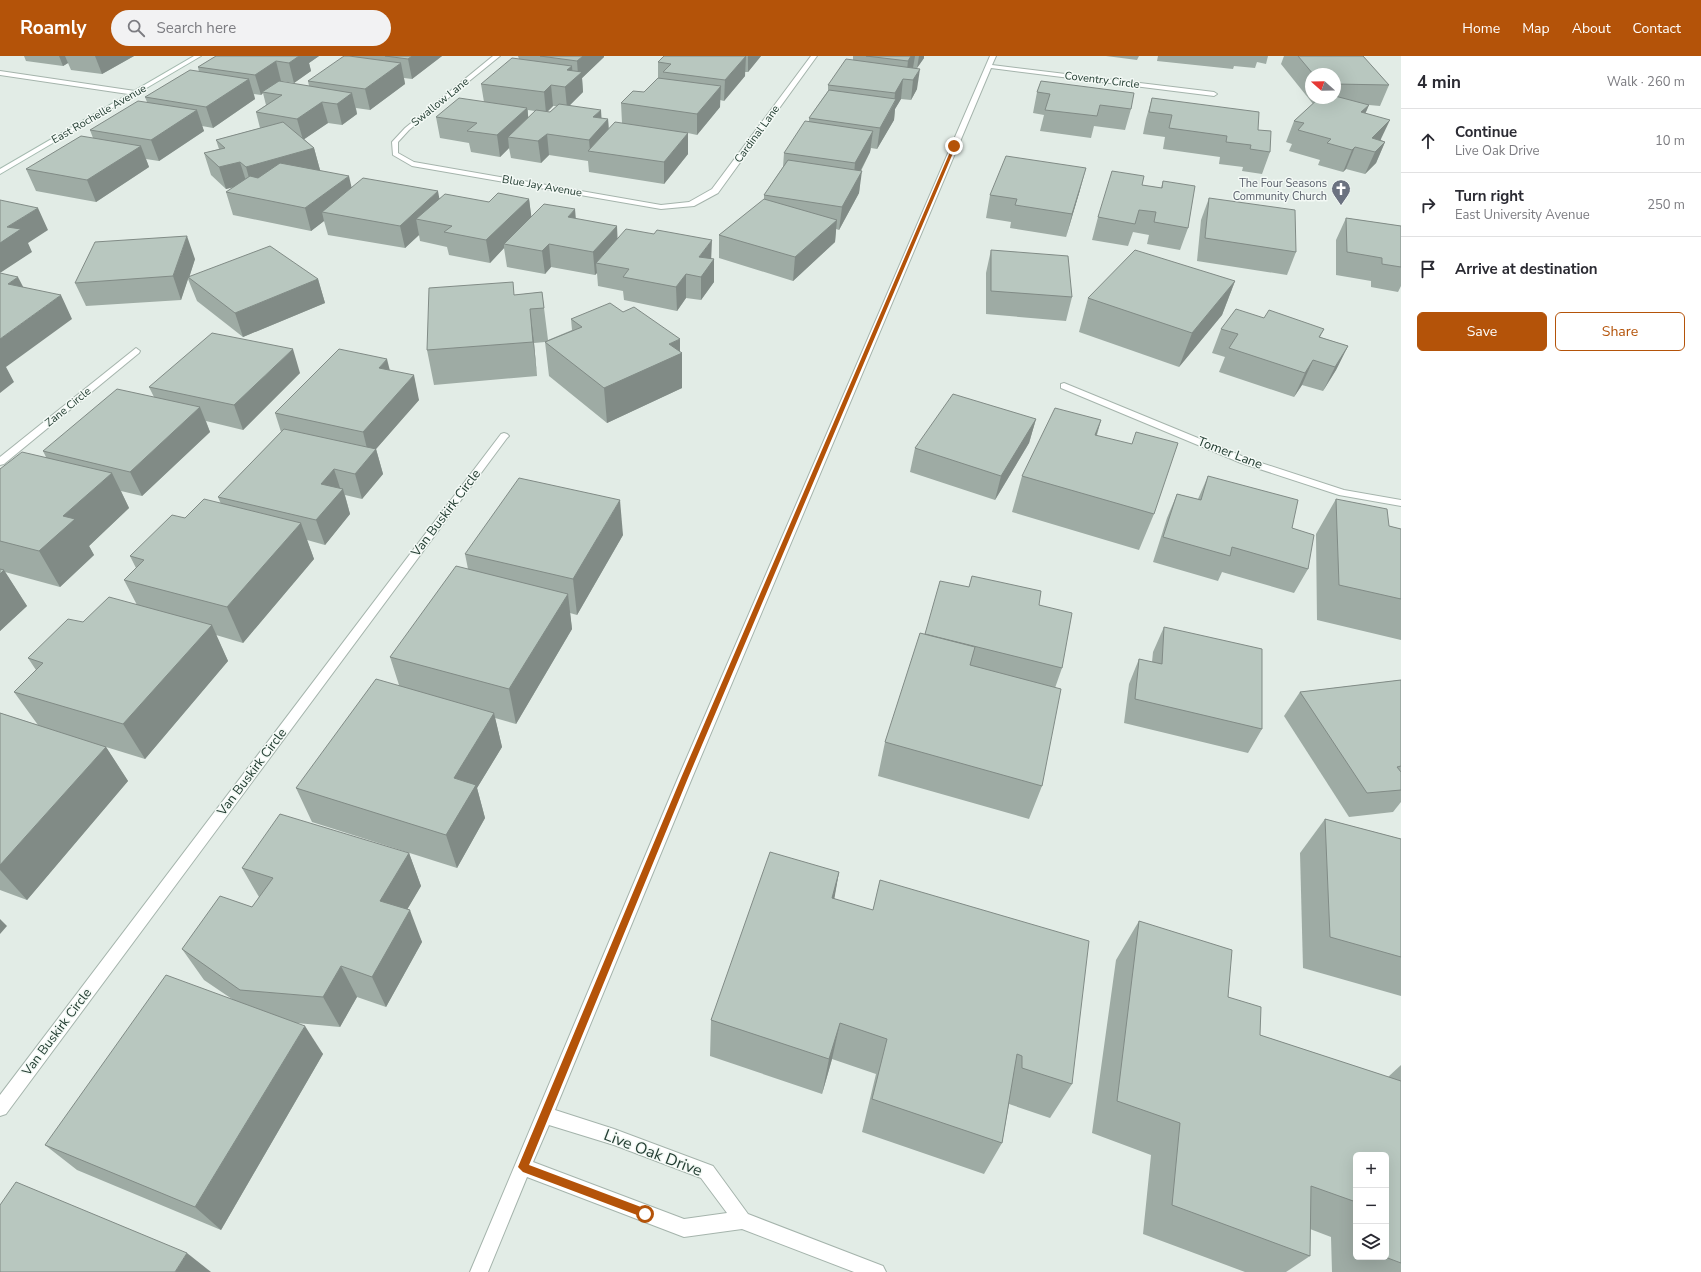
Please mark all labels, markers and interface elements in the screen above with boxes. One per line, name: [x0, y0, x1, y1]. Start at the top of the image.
search box: [111, 10, 391, 46]
text: Roamly: [20, 15, 87, 41]
icon: search: [125, 17, 147, 39]
text: Search here: [157, 18, 236, 38]
text: Home: [1462, 19, 1500, 38]
text: Map: [1522, 19, 1550, 38]
text: About: [1572, 19, 1611, 38]
text: Contact: [1633, 19, 1681, 38]
street label: Coventry Circle: [1064, 68, 1140, 92]
north arrow: [1305, 68, 1341, 104]
text: 4 min: [1417, 71, 1461, 94]
text: Walk · 260 m: [1607, 73, 1685, 91]
street label: Swallow Lane: [408, 74, 472, 130]
street label: East Rochelle Avenue: [49, 81, 149, 147]
street label: Cardinal Lane: [731, 102, 783, 166]
text: Continue: [1455, 122, 1517, 142]
icon: ahead: [1417, 130, 1439, 152]
text: 10 m: [1655, 132, 1685, 150]
route end: [945, 137, 963, 155]
text: Live Oak Drive: [1455, 142, 1539, 160]
street label: Blue Jay Avenue: [501, 172, 583, 200]
place label: The Four Seasons Community Church: [1233, 176, 1327, 204]
church icon: The Four Seasons Community Church: [1330, 178, 1352, 206]
text: Turn right: [1455, 186, 1524, 206]
icon: right: [1417, 194, 1439, 216]
text: 250 m: [1647, 196, 1685, 214]
text: East University Avenue: [1455, 206, 1590, 224]
icon: arrive: [1417, 258, 1439, 280]
text: Arrive at destination: [1455, 259, 1598, 279]
button: Save: [1417, 312, 1547, 351]
button: Share: [1555, 312, 1685, 351]
street label: Zane Circle: [42, 384, 94, 430]
street label: Tomer Lane: [1195, 432, 1265, 474]
street label: Van Buskirk Circle: [407, 466, 485, 561]
street label: Van Buskirk Circle: [213, 725, 291, 820]
street label: Van Buskirk Circle: [18, 985, 96, 1080]
street label: Live Oak Drive: [601, 1124, 705, 1182]
map controls: [1353, 1152, 1389, 1260]
button: +: [1353, 1152, 1389, 1188]
button: −: [1353, 1188, 1389, 1224]
route start: [636, 1205, 654, 1223]
button: layers: [1353, 1224, 1389, 1260]

